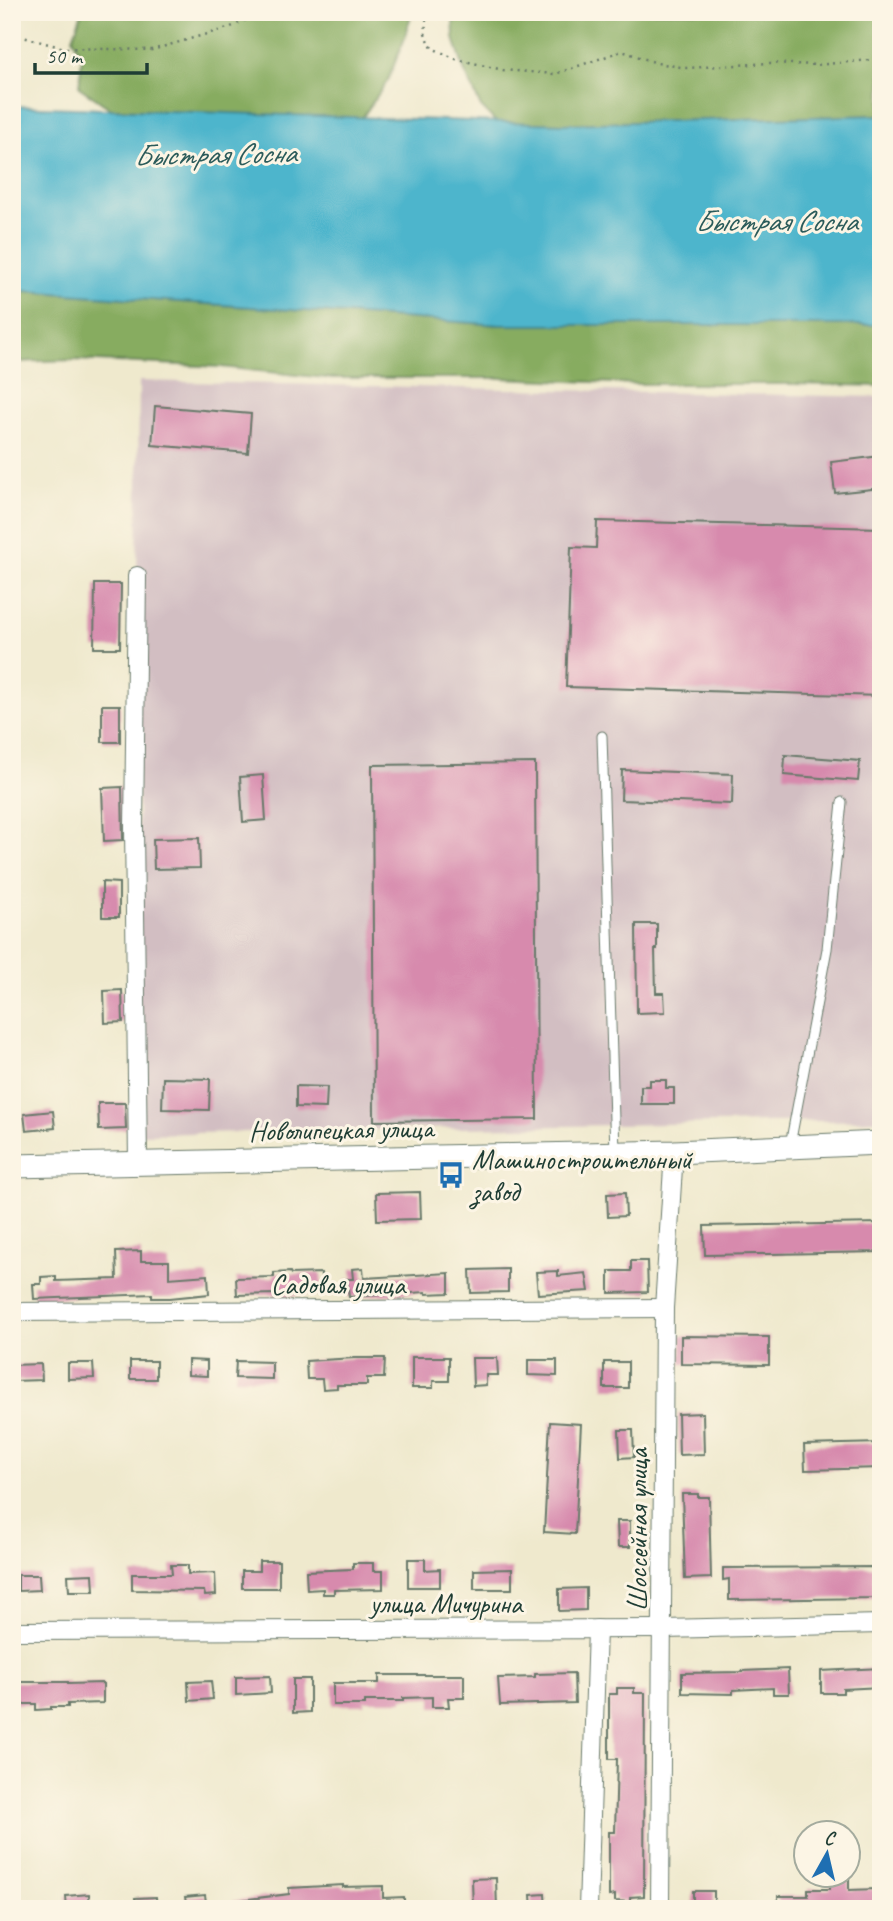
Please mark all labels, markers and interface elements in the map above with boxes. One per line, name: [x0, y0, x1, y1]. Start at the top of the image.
scale bar: [35, 32, 147, 76]
text: 50 m: [46, 43, 84, 69]
water label: Быстрая Сосна: [134, 134, 299, 174]
water label: Быстрая Сосна: [695, 202, 860, 240]
street label: Новолипецкая улица: [248, 1110, 436, 1149]
place label: Машиностроительный завод: [468, 1142, 693, 1210]
bus stop icon: Машиностроительный завод: [436, 1160, 466, 1190]
street label: Садовая улица: [271, 1267, 407, 1302]
street label: Шоссейная улица: [620, 1447, 655, 1612]
street label: улица Мичурина: [368, 1586, 524, 1621]
north arrow: [792, 1820, 862, 1890]
text: С: [823, 1826, 838, 1851]

